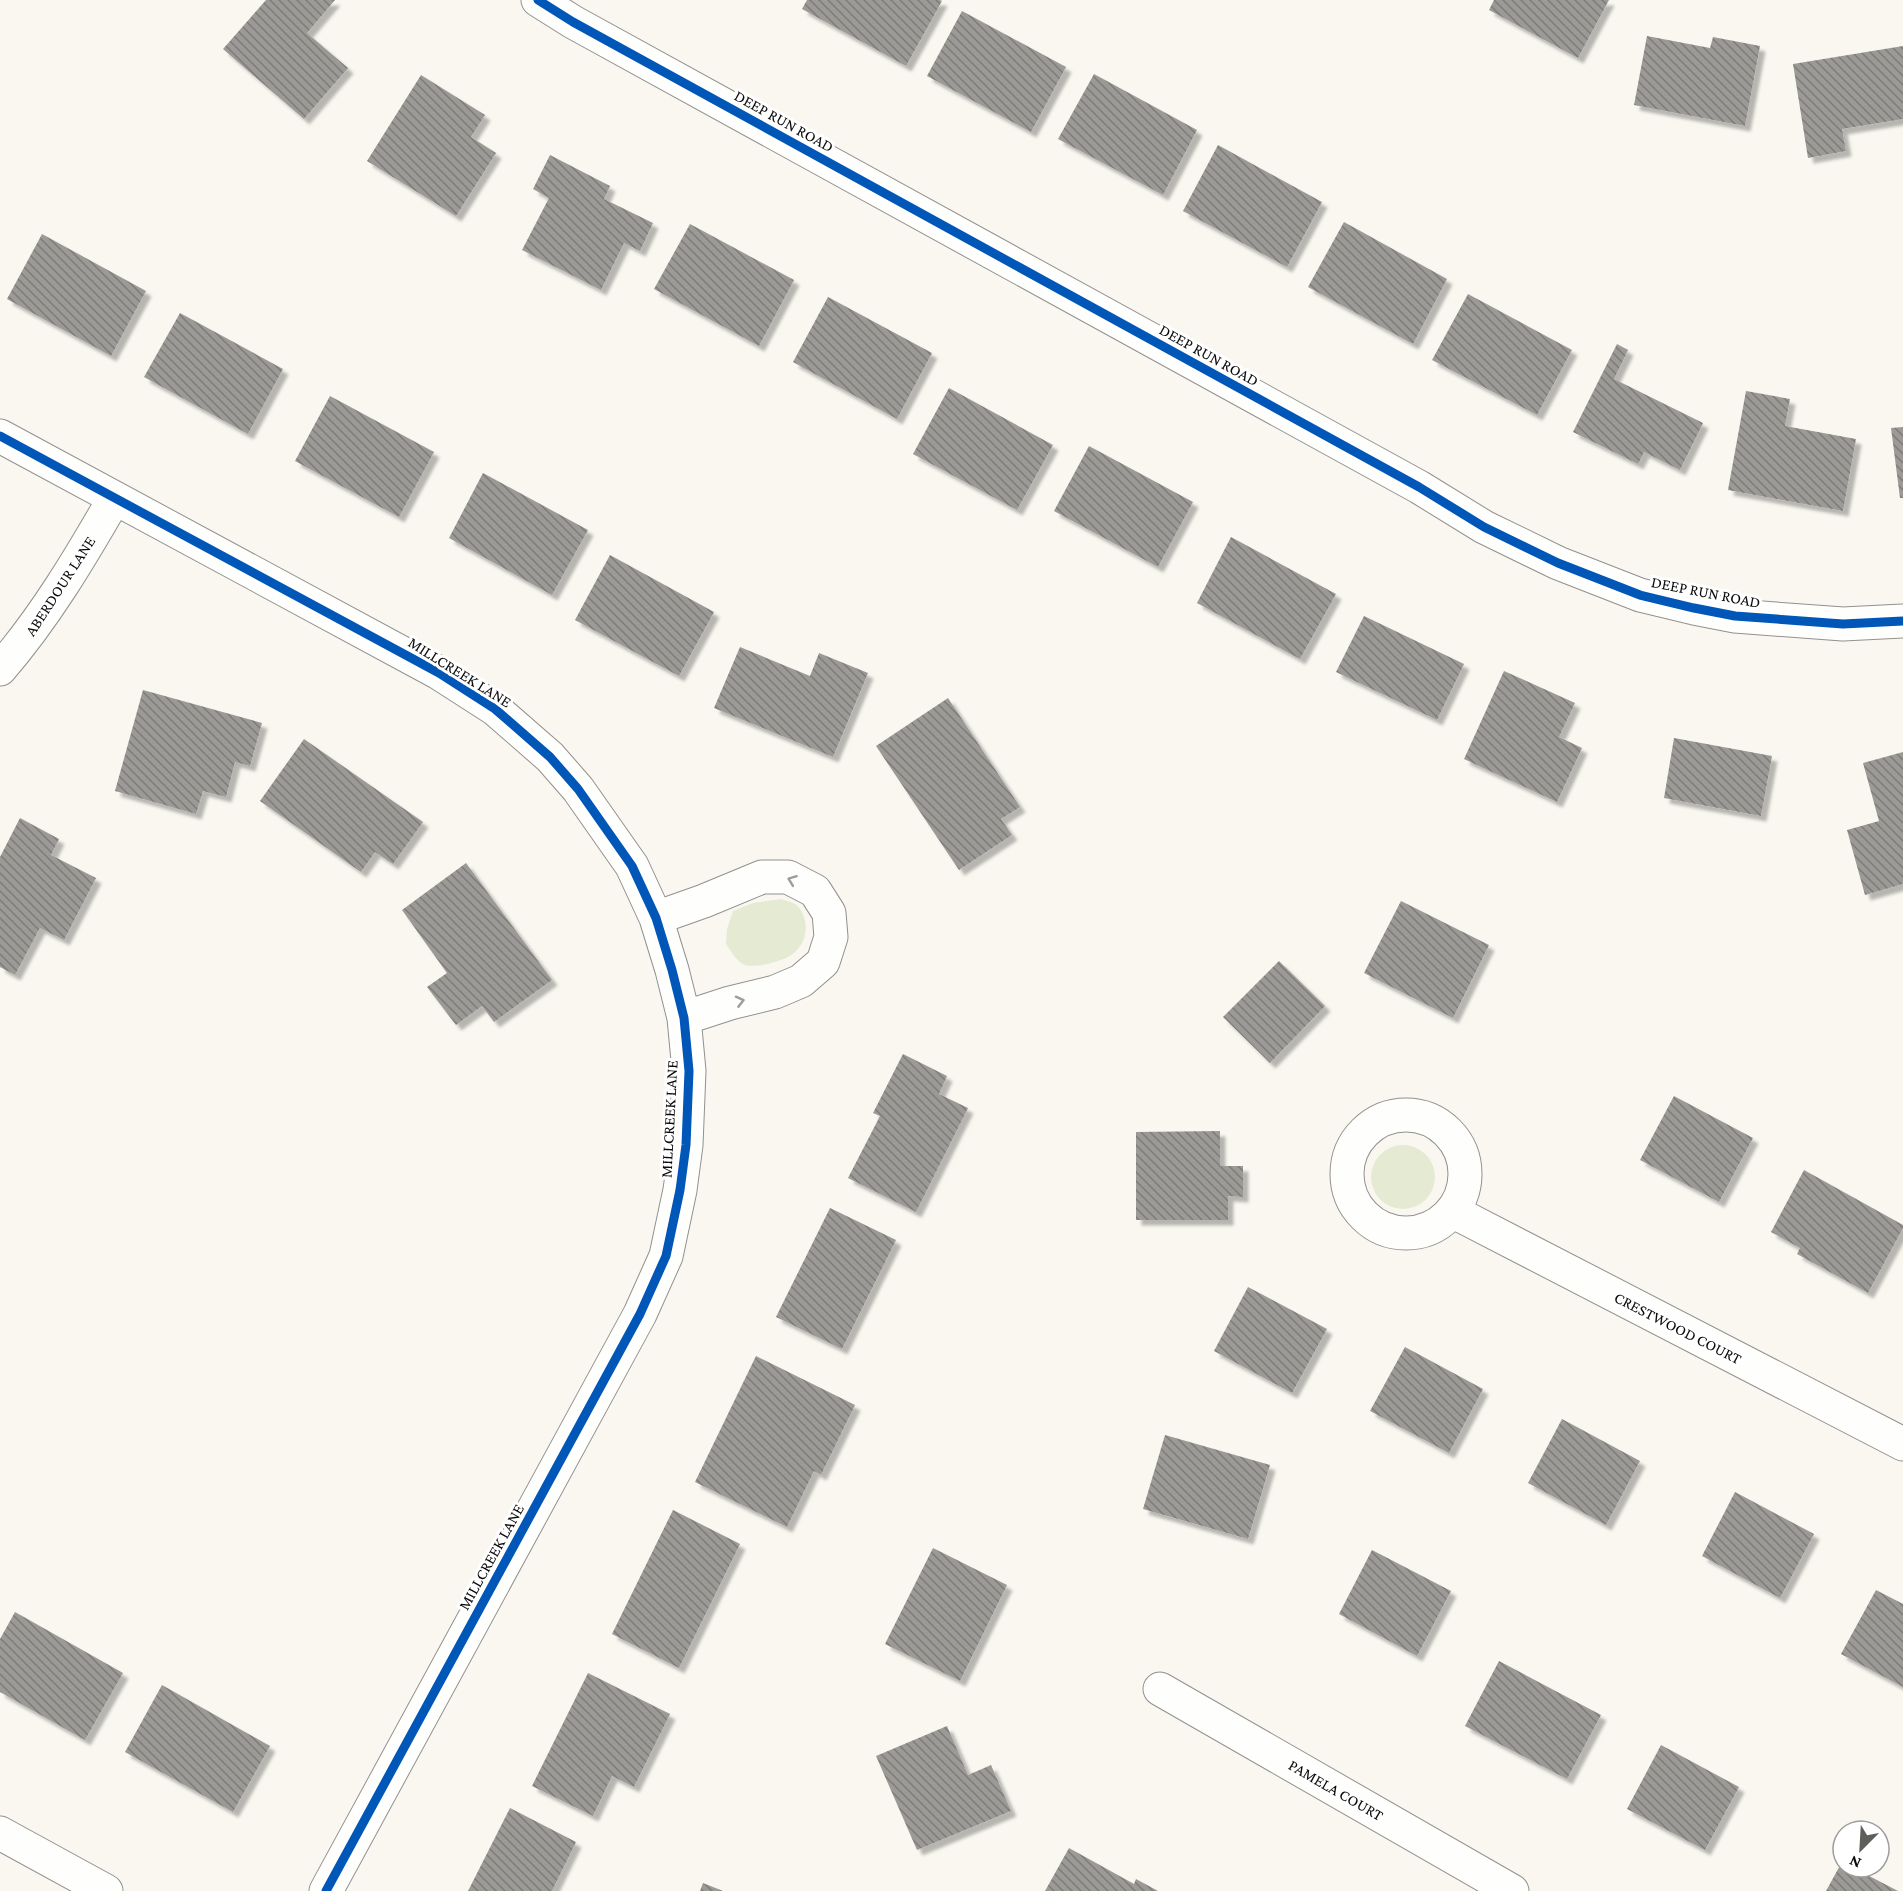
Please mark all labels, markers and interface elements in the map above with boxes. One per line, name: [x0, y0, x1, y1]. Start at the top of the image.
street label: DEEP RUN ROAD: [731, 87, 837, 155]
street label: DEEP RUN ROAD: [1156, 321, 1262, 389]
street label: ABERDOUR LANE: [21, 533, 99, 639]
street label: DEEP RUN ROAD: [1650, 573, 1762, 611]
street label: MILLCREEK LANE: [405, 633, 515, 711]
one-way arrow: [788, 875, 798, 888]
one-way arrow: [734, 996, 745, 1008]
street label: MILLCREEK LANE: [657, 1059, 681, 1178]
street label: CRESTWOOD COURT: [1612, 1289, 1745, 1368]
street label: MILLCREEK LANE: [455, 1501, 527, 1613]
street label: PAMELA COURT: [1286, 1756, 1387, 1824]
north arrow: [1831, 1819, 1891, 1879]
text: N: [1847, 1852, 1864, 1872]

